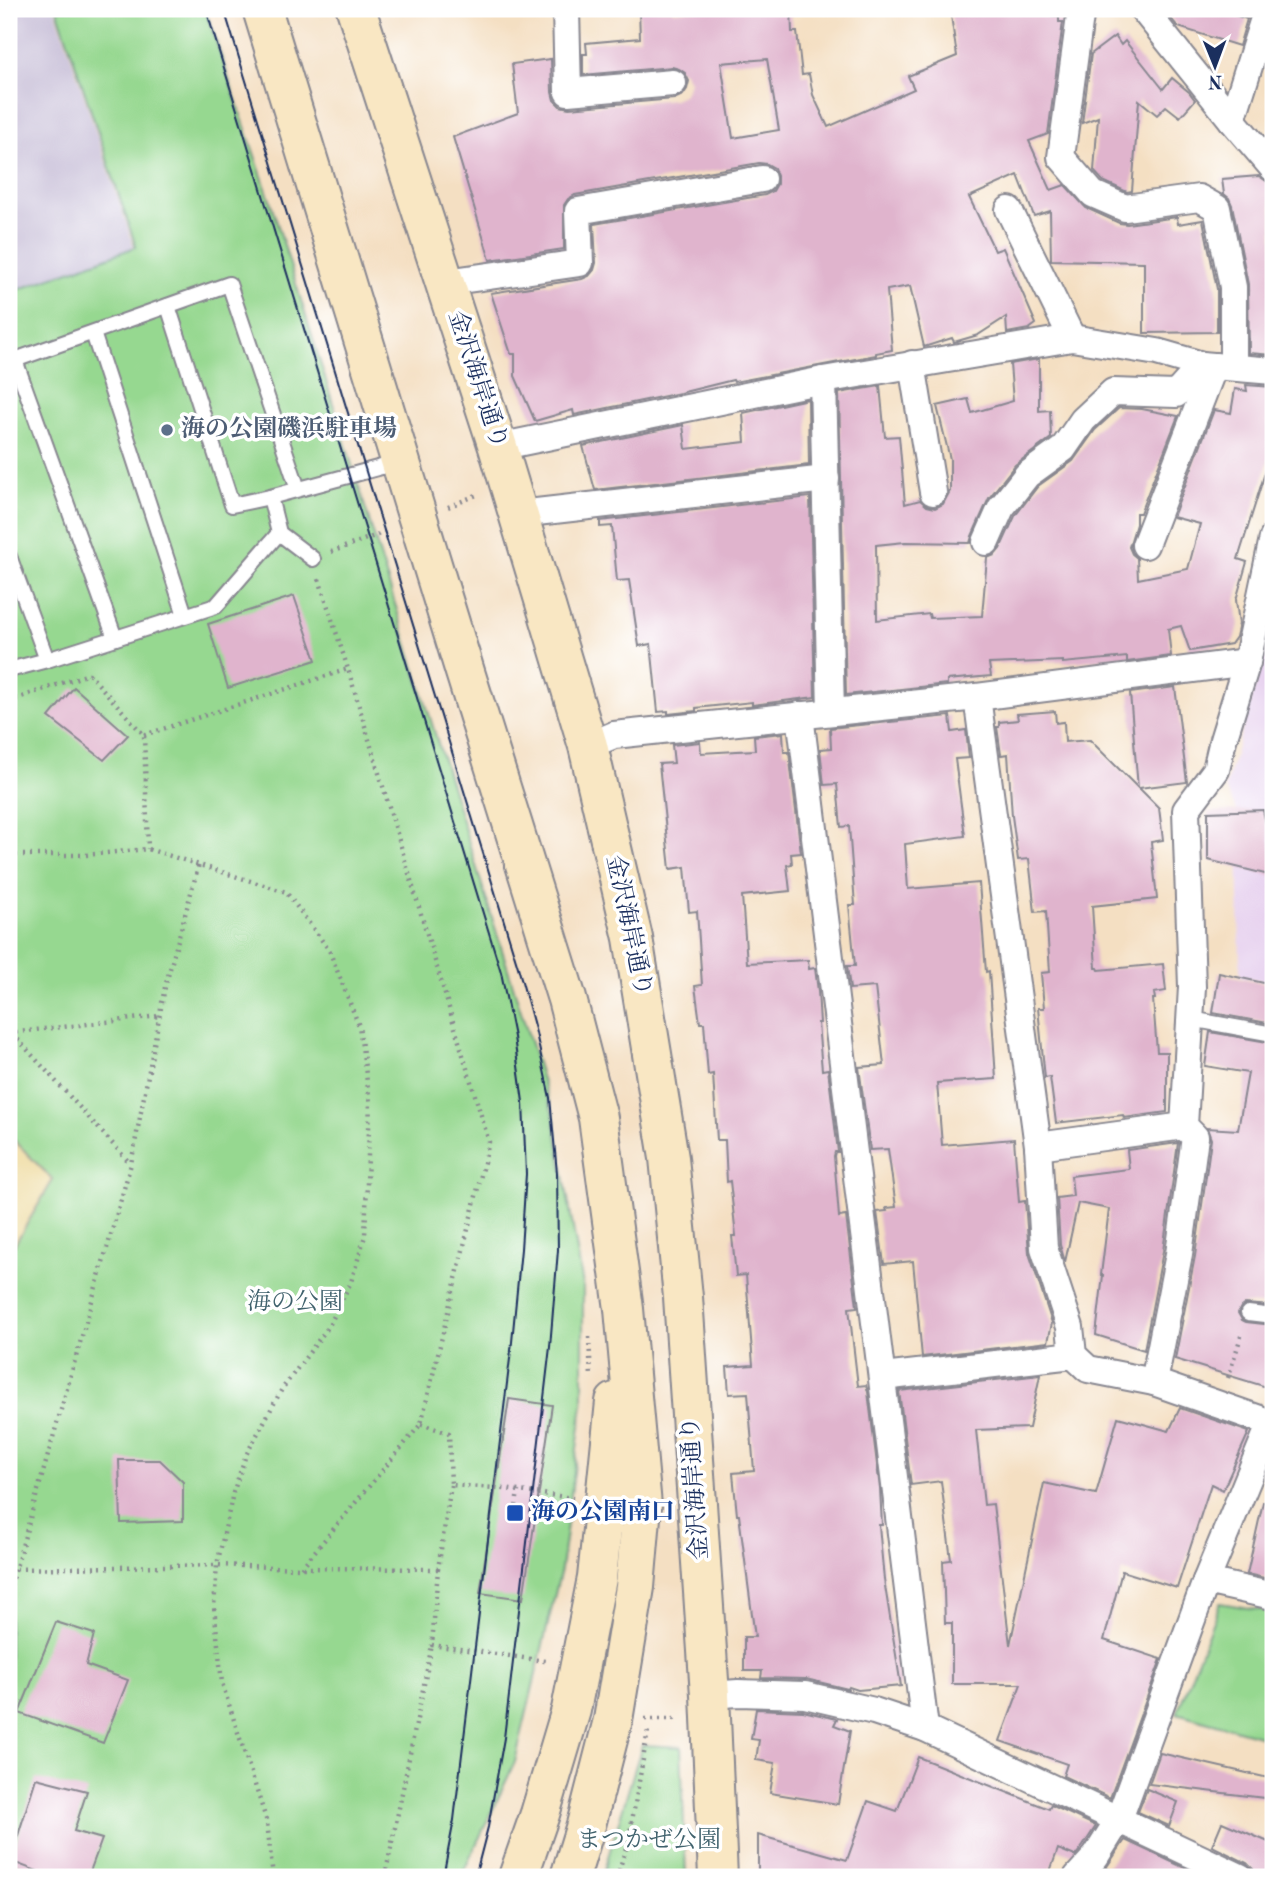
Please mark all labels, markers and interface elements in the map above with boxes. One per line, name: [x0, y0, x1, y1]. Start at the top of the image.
north arrow: [1180, 32, 1250, 102]
text: N: [1207, 71, 1223, 90]
street label: 金沢海岸通り: [443, 307, 514, 452]
place label: 海の公園磯浜駐車場: [181, 415, 397, 442]
marker: 海の公園磯浜駐車場: [159, 422, 175, 438]
street label: 金沢海岸通り: [601, 852, 658, 999]
park label: 海の公園: [247, 1288, 343, 1315]
street label: 金沢海岸通り: [676, 1415, 713, 1561]
place label: 海の公園南口: [531, 1498, 675, 1525]
marker: 海の公園南口: [505, 1503, 525, 1523]
park label: まつかぜ公園: [577, 1827, 721, 1853]

